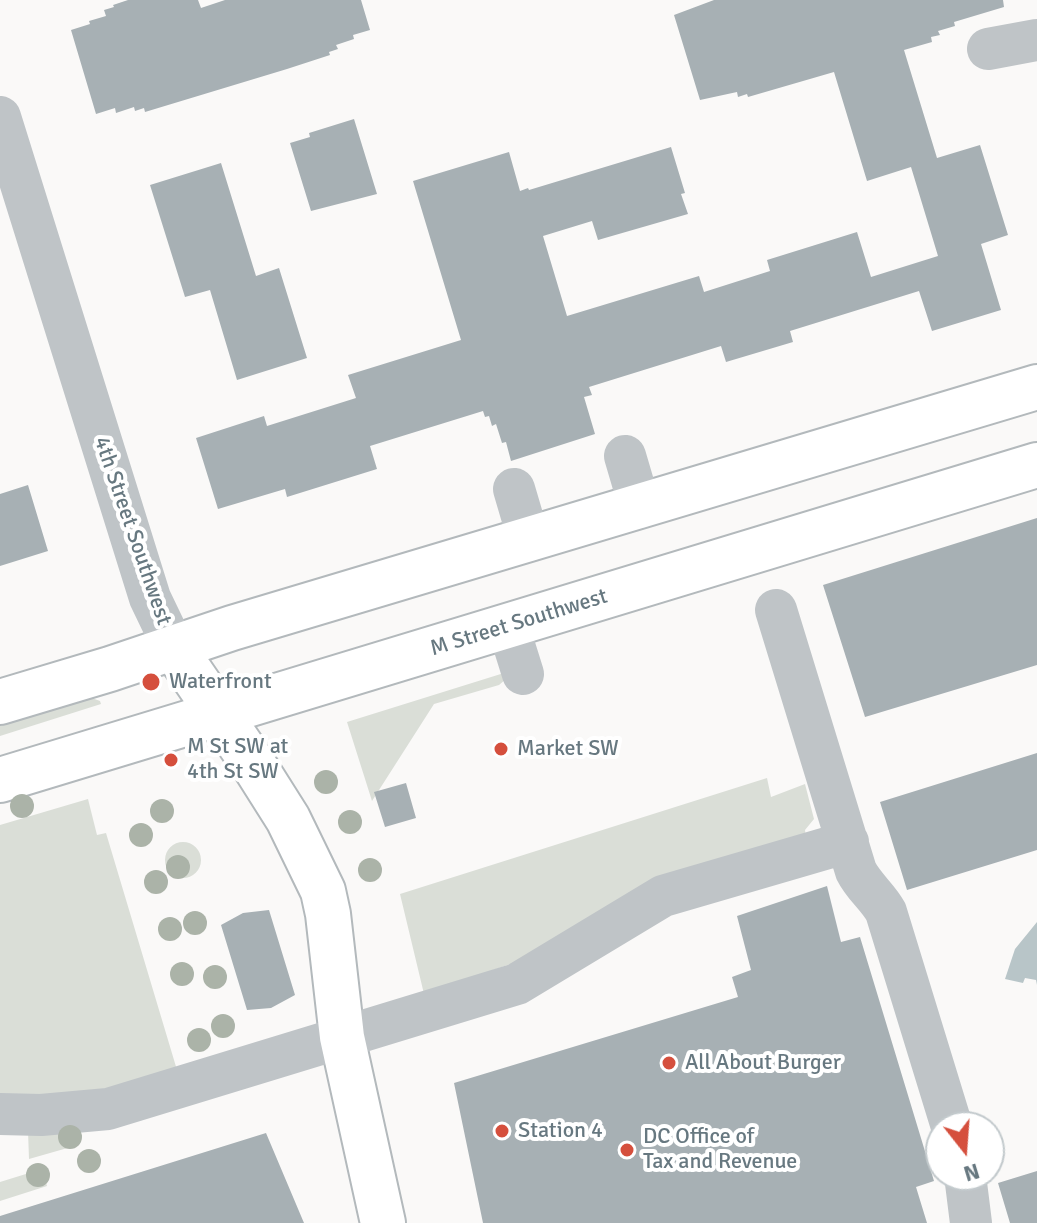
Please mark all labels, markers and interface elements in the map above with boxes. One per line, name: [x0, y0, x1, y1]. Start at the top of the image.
street label: 4th Street Southwest: [87, 433, 177, 629]
street label: M Street Southwest: [427, 584, 611, 662]
place label: Waterfront: [169, 669, 272, 695]
marker: Waterfront: [140, 671, 162, 693]
place label: M St SW at 4th St SW: [187, 734, 288, 786]
place label: Market SW: [517, 736, 619, 762]
marker: Market SW: [492, 740, 510, 758]
marker: M St SW at 4th St SW: [162, 751, 180, 769]
place label: All About Burger: [685, 1050, 841, 1076]
marker: All About Burger: [660, 1054, 678, 1072]
north arrow: [925, 1111, 1005, 1191]
place label: Station 4: [518, 1118, 603, 1144]
marker: Station 4: [493, 1122, 511, 1140]
place label: DC Office of Tax and Revenue: [643, 1124, 797, 1176]
marker: DC Office of Tax and Revenue: [618, 1141, 636, 1159]
text: N: [960, 1157, 983, 1188]

